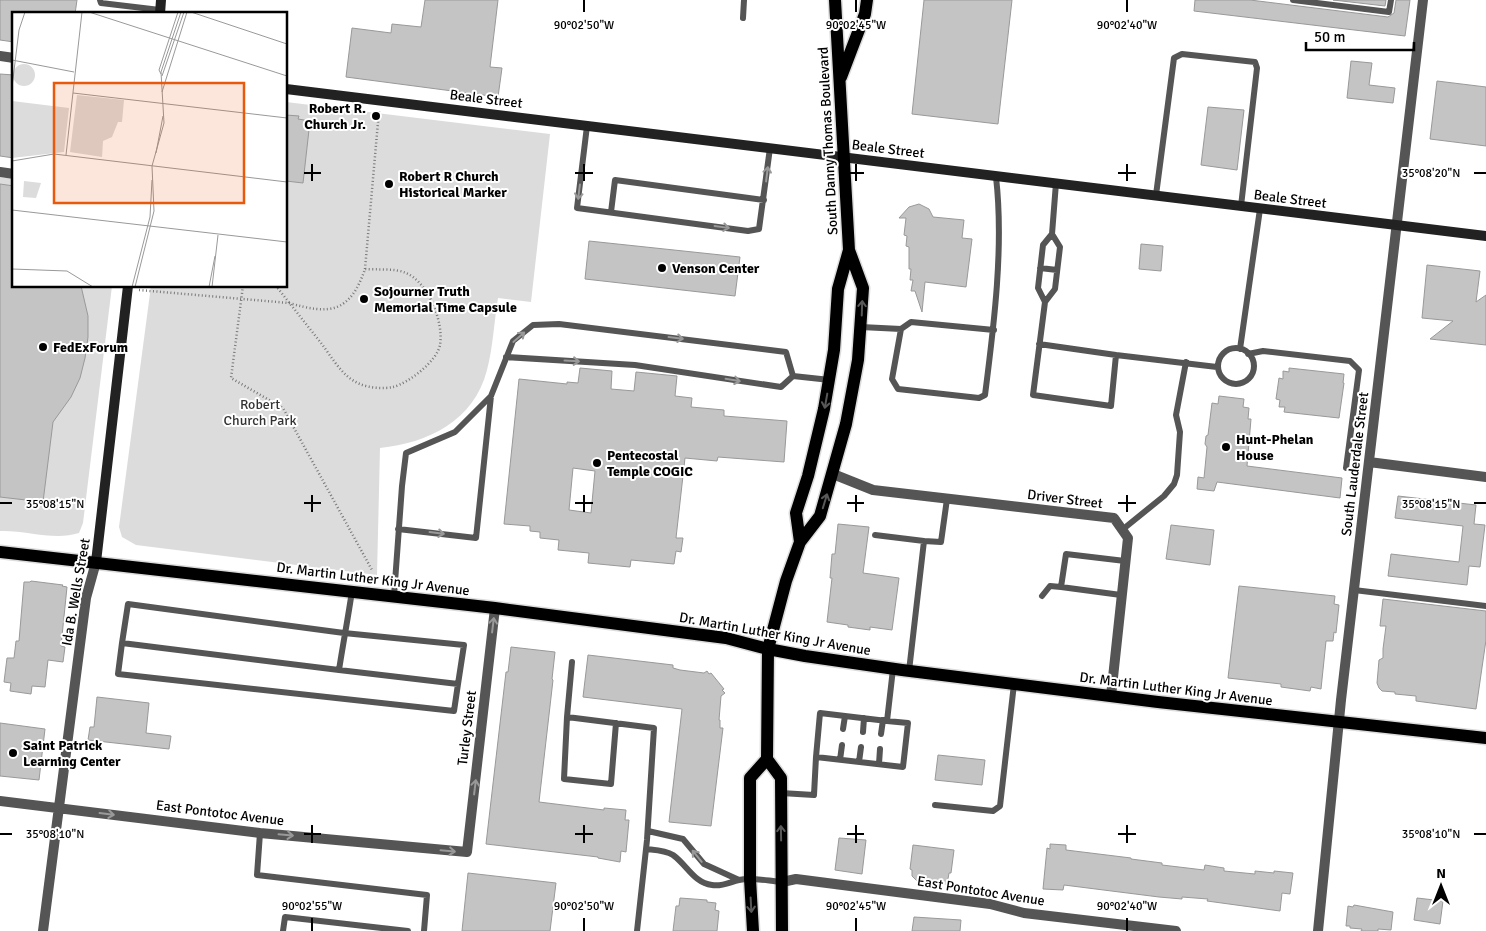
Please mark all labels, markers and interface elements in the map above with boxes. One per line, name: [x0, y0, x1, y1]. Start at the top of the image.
inset map: [12, 12, 288, 288]
text: 90°02'50"W: [554, 18, 614, 33]
text: 90°02'45"W: [826, 18, 886, 33]
text: 90°02'40"W: [1097, 18, 1157, 33]
scale bar: [1306, 20, 1414, 52]
text: 50 m: [1314, 28, 1345, 46]
street label: South Danny Thomas Boulevard: [815, 46, 841, 236]
street label: Beale Street: [449, 86, 523, 112]
place label: Robert R. Church Jr.: [304, 100, 366, 133]
marker: Robert R. Church Jr.: [370, 110, 382, 122]
street label: Beale Street: [851, 136, 925, 162]
one-way arrow: [762, 166, 772, 182]
text: 35°08'20"N: [1402, 166, 1460, 181]
place label: Robert R Church Historical Marker: [399, 168, 507, 201]
marker: Robert R Church Historical Marker: [383, 178, 395, 190]
one-way arrow: [574, 183, 584, 199]
street label: Beale Street: [1253, 186, 1327, 212]
one-way arrow: [713, 222, 729, 232]
place label: Venson Center: [672, 260, 760, 277]
marker: Venson Center: [656, 262, 668, 274]
place label: Sojourner Truth Memorial Time Capsule: [374, 283, 517, 316]
marker: Sojourner Truth Memorial Time Capsule: [358, 293, 370, 305]
one-way arrow: [857, 300, 867, 316]
one-way arrow: [512, 331, 525, 342]
one-way arrow: [668, 333, 684, 343]
place label: FedExForum: [53, 339, 128, 356]
marker: FedExForum: [37, 341, 49, 353]
one-way arrow: [564, 356, 580, 365]
one-way arrow: [725, 375, 741, 385]
street label: South Lauderdale Street: [1338, 391, 1372, 537]
one-way arrow: [820, 393, 830, 409]
park label: Robert Church Park: [224, 396, 296, 429]
place label: Hunt-Phelan House: [1236, 431, 1314, 464]
marker: Hunt-Phelan House: [1220, 441, 1232, 453]
place label: Pentecostal Temple COGIC: [607, 447, 693, 480]
marker: Pentecostal Temple COGIC: [591, 457, 603, 469]
street label: Driver Street: [1026, 486, 1104, 512]
one-way arrow: [820, 493, 830, 509]
text: 35°08'15"N: [26, 497, 84, 512]
text: 35°08'15"N: [1402, 497, 1460, 512]
one-way arrow: [429, 529, 445, 539]
street label: Ida B. Wells Street: [58, 537, 94, 647]
street label: Dr. Martin Luther King Jr Avenue: [276, 559, 470, 599]
street label: Dr. Martin Luther King Jr Avenue: [678, 609, 872, 659]
one-way arrow: [488, 617, 498, 633]
street label: Dr. Martin Luther King Jr Avenue: [1079, 669, 1273, 709]
street label: Turley Street: [454, 689, 480, 766]
place label: Saint Patrick Learning Center: [23, 737, 121, 770]
marker: Saint Patrick Learning Center: [7, 747, 19, 759]
one-way arrow: [470, 779, 480, 795]
street label: East Pontotoc Avenue: [155, 797, 285, 829]
one-way arrow: [99, 809, 115, 819]
one-way arrow: [776, 825, 786, 842]
text: 35°08'10"N: [26, 827, 84, 842]
text: 35°08'10"N: [1402, 827, 1460, 842]
one-way arrow: [278, 830, 294, 840]
one-way arrow: [440, 846, 456, 855]
one-way arrow: [692, 849, 703, 862]
north arrow: [1416, 861, 1466, 911]
text: N: [1436, 865, 1446, 882]
street label: East Pontotoc Avenue: [916, 873, 1046, 909]
one-way arrow: [747, 897, 756, 913]
text: 90°02'55"W: [282, 899, 342, 914]
text: 90°02'50"W: [554, 899, 614, 914]
text: 90°02'45"W: [826, 899, 886, 914]
text: 90°02'40"W: [1097, 899, 1157, 914]

